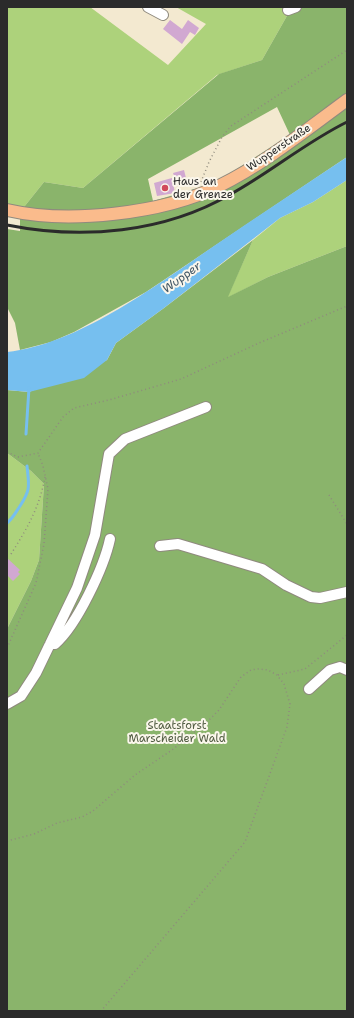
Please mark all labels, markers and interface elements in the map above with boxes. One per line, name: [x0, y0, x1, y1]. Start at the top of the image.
street label: Wupperstraße: [244, 122, 314, 174]
place label: Haus an der Grenze: [173, 175, 233, 201]
marker: Haus an der Grenze: [160, 183, 170, 193]
water label: Wupper: [160, 259, 204, 297]
park label: Staatsforst Marscheider Wald: [128, 719, 226, 745]

